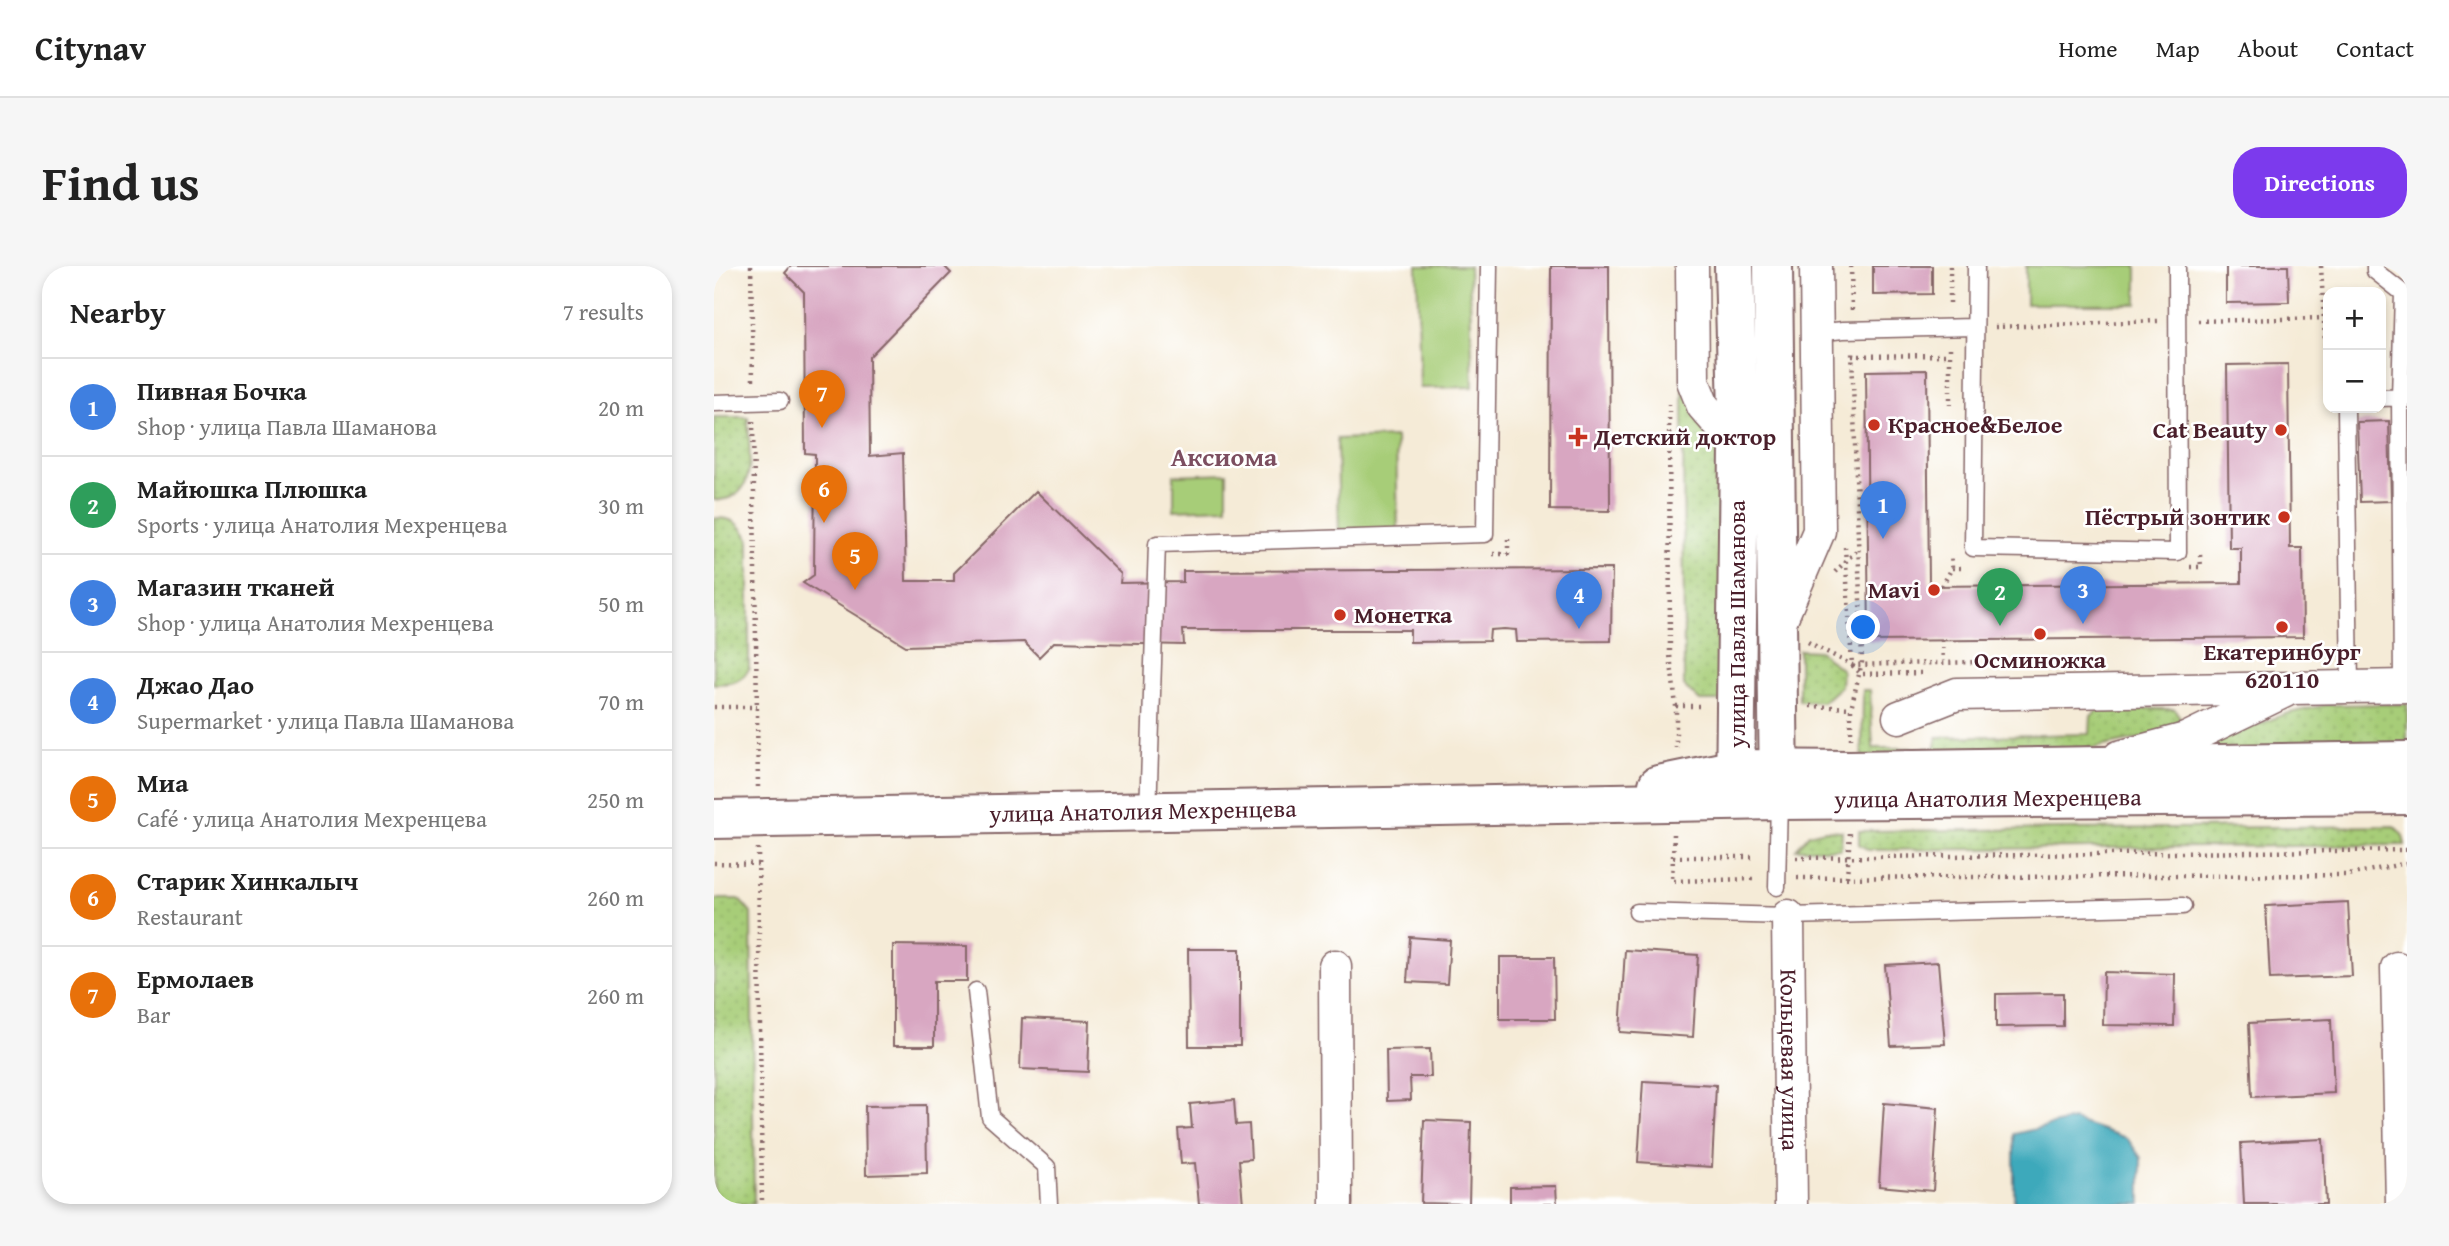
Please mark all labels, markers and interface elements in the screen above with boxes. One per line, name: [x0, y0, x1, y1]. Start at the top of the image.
text: Citynav: [35, 24, 146, 72]
text: Home: [2059, 31, 2118, 66]
text: Map: [2156, 31, 2200, 66]
text: About: [2238, 31, 2298, 66]
text: Contact: [2336, 31, 2414, 66]
text: Find us: [42, 146, 200, 218]
button: Directions: [2233, 147, 2407, 218]
map controls: [2323, 287, 2386, 413]
button: +: [2323, 287, 2386, 350]
text: Nearby: [70, 290, 166, 334]
text: 7 results: [563, 295, 644, 328]
button: −: [2323, 350, 2386, 413]
pin: 7: [799, 370, 845, 428]
text: Пивная Бочка: [137, 371, 307, 410]
text: 1: [87, 391, 99, 424]
text: 20 m: [598, 391, 644, 424]
place label: Красное&Белое: [1888, 407, 2063, 442]
text: Shop · улица Павла Шаманова: [137, 410, 437, 443]
place label: Cat Beauty: [2153, 412, 2268, 447]
marker: Красное&Белое: [1866, 417, 1882, 433]
place label: Детский доктор: [1593, 419, 1776, 454]
marker: Cat Beauty: [2273, 422, 2289, 438]
marker: Детский доктор: [1568, 427, 1588, 447]
district label: Аксиома: [1171, 437, 1278, 476]
pin: 6: [801, 465, 847, 523]
text: Майюшка Плюшка: [137, 469, 367, 508]
pin: 1: [1860, 481, 1906, 539]
text: 2: [87, 489, 99, 522]
text: 30 m: [598, 489, 644, 522]
street label: улица Павла Шаманова: [1719, 499, 1754, 749]
place label: Пёстрый зонтик: [2085, 499, 2270, 534]
text: Sports · улица Анатолия Мехренцева: [137, 508, 507, 541]
marker: Пёстрый зонтик: [2276, 509, 2292, 525]
pin: 5: [832, 532, 878, 590]
pin: 3: [2060, 566, 2106, 624]
text: Магазин тканей: [137, 567, 335, 606]
pin: 2: [1977, 568, 2023, 626]
pin: 4: [1556, 571, 1602, 629]
place label: Mavi: [1868, 572, 1920, 607]
marker: Mavi: [1926, 582, 1942, 598]
text: 3: [87, 587, 99, 620]
text: 50 m: [598, 587, 644, 620]
place label: Монетка: [1354, 597, 1453, 632]
text: Shop · улица Анатолия Мехренцева: [137, 606, 494, 639]
marker: Монетка: [1332, 607, 1348, 623]
your location: [1846, 610, 1880, 644]
marker: Екатеринбург 620110: [2274, 619, 2290, 635]
marker: Осминожка: [2032, 626, 2048, 642]
place label: Екатеринбург 620110: [2203, 634, 2361, 697]
place label: Осминожка: [1974, 642, 2107, 677]
text: Джао Дао: [137, 665, 254, 704]
text: 4: [87, 685, 99, 718]
text: 70 m: [598, 685, 644, 718]
text: Supermarket · улица Павла Шаманова: [137, 704, 514, 737]
text: Миа: [137, 763, 189, 802]
street label: улица Анатолия Мехренцева: [1833, 779, 2142, 817]
text: 5: [87, 783, 99, 816]
text: 250 m: [587, 783, 644, 816]
street label: улица Анатолия Мехренцева: [988, 791, 1297, 831]
text: Café · улица Анатолия Мехренцева: [137, 802, 487, 835]
text: Старик Хинкалыч: [137, 861, 358, 900]
text: 6: [87, 881, 99, 914]
text: 260 m: [587, 881, 644, 914]
text: Restaurant: [137, 900, 243, 933]
text: Ермолаев: [137, 959, 254, 998]
street label: Кольцевая улица: [1772, 969, 1808, 1152]
text: 7: [87, 979, 99, 1012]
text: 260 m: [587, 979, 644, 1012]
text: Bar: [137, 998, 170, 1031]

